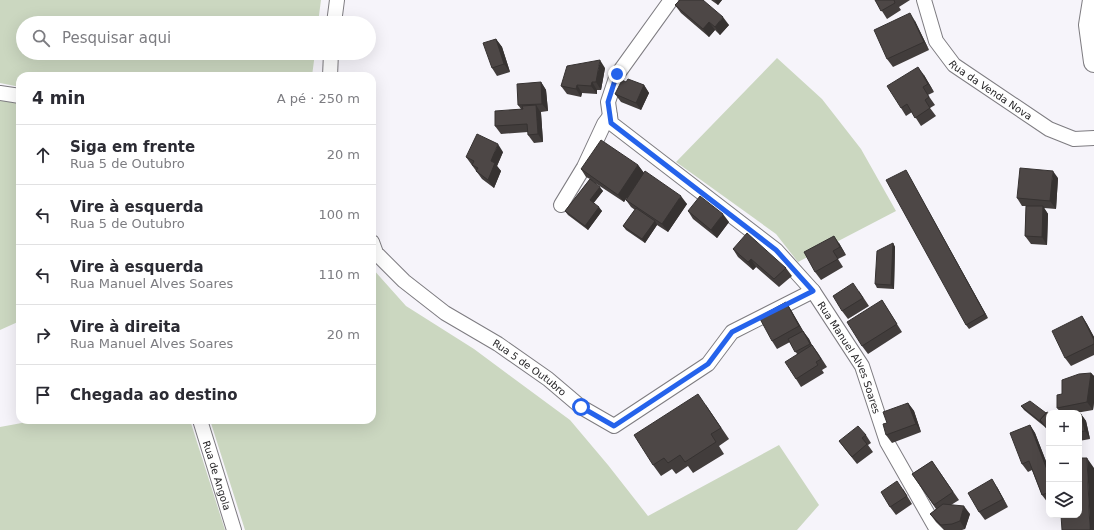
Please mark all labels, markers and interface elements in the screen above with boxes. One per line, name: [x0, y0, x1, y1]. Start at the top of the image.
search box: [16, 16, 376, 60]
icon: search: [30, 27, 52, 49]
text: Pesquisar aqui: [62, 29, 171, 47]
street label: Rua da Venda Nova: [947, 58, 1034, 122]
route end: [608, 65, 626, 83]
text: 4 min: [32, 88, 85, 108]
text: A pé · 250 m: [277, 91, 360, 106]
text: Siga em frente: [70, 138, 195, 156]
icon: ahead: [32, 144, 54, 166]
text: 20 m: [327, 147, 360, 162]
text: Rua 5 de Outubro: [70, 156, 185, 171]
text: Vire à esquerda: [70, 198, 204, 216]
icon: left: [32, 204, 54, 226]
text: 100 m: [318, 207, 360, 222]
text: Rua 5 de Outubro: [70, 216, 185, 231]
text: Vire à esquerda: [70, 258, 204, 276]
icon: left: [32, 264, 54, 286]
text: 110 m: [318, 267, 360, 282]
text: Rua Manuel Alves Soares: [70, 276, 233, 291]
street label: Rua Manuel Alves Soares: [816, 299, 883, 415]
text: Vire à direita: [70, 318, 181, 336]
icon: right: [32, 324, 54, 346]
text: 20 m: [327, 327, 360, 342]
text: Rua Manuel Alves Soares: [70, 336, 233, 351]
street label: Rua 5 de Outubro: [491, 337, 569, 398]
icon: arrive: [32, 384, 54, 406]
text: Chegada ao destino: [70, 386, 238, 404]
route start: [572, 398, 590, 416]
map controls: [1046, 410, 1082, 518]
button: +: [1046, 410, 1082, 446]
street label: Rua de Angola: [201, 439, 233, 512]
button: −: [1046, 446, 1082, 482]
button: layers: [1046, 482, 1082, 518]

